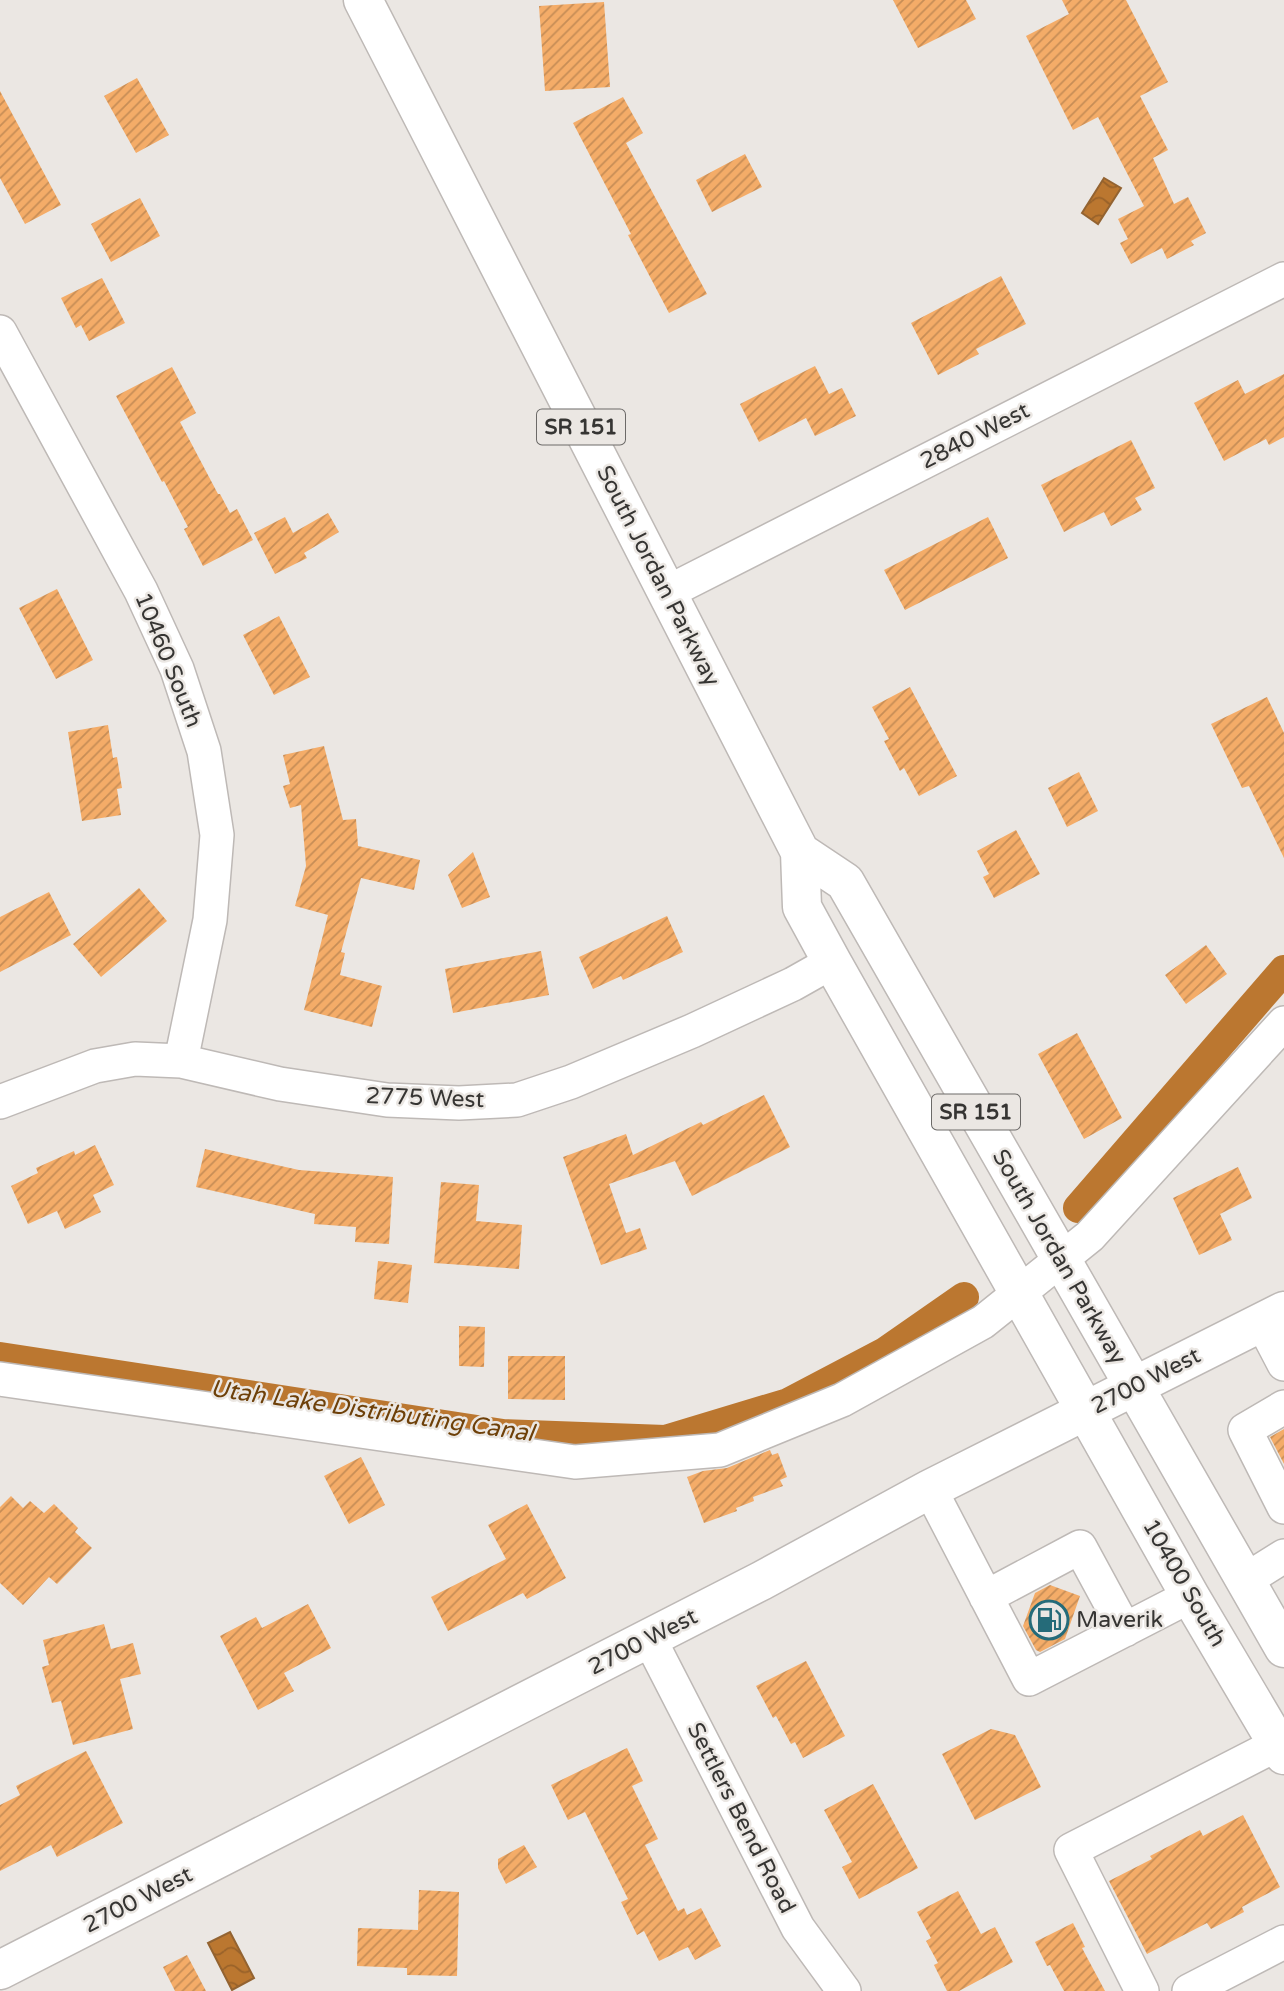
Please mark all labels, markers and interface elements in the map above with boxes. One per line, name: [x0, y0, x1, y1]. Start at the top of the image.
street label: 2840 West: [916, 396, 1034, 475]
road number: SR 151: [537, 410, 625, 444]
street label: South Jordan Parkway: [590, 461, 726, 691]
street label: 10460 South: [128, 588, 208, 732]
street label: 2775 West: [365, 1082, 485, 1114]
road number: SR 151: [932, 1094, 1020, 1130]
street label: South Jordan Parkway: [986, 1144, 1132, 1370]
street label: 2700 West: [1087, 1341, 1205, 1420]
water label: Utah Lake Distributing Canal: [208, 1374, 538, 1448]
street label: 10400 South: [1136, 1514, 1232, 1652]
fuel station icon: Maverik: [1028, 1599, 1070, 1641]
street label: 2700 West: [584, 1602, 702, 1681]
place label: Maverik: [1076, 1606, 1163, 1634]
street label: Settlers Bend Road: [681, 1718, 801, 1918]
street label: 2700 West: [79, 1860, 197, 1939]

